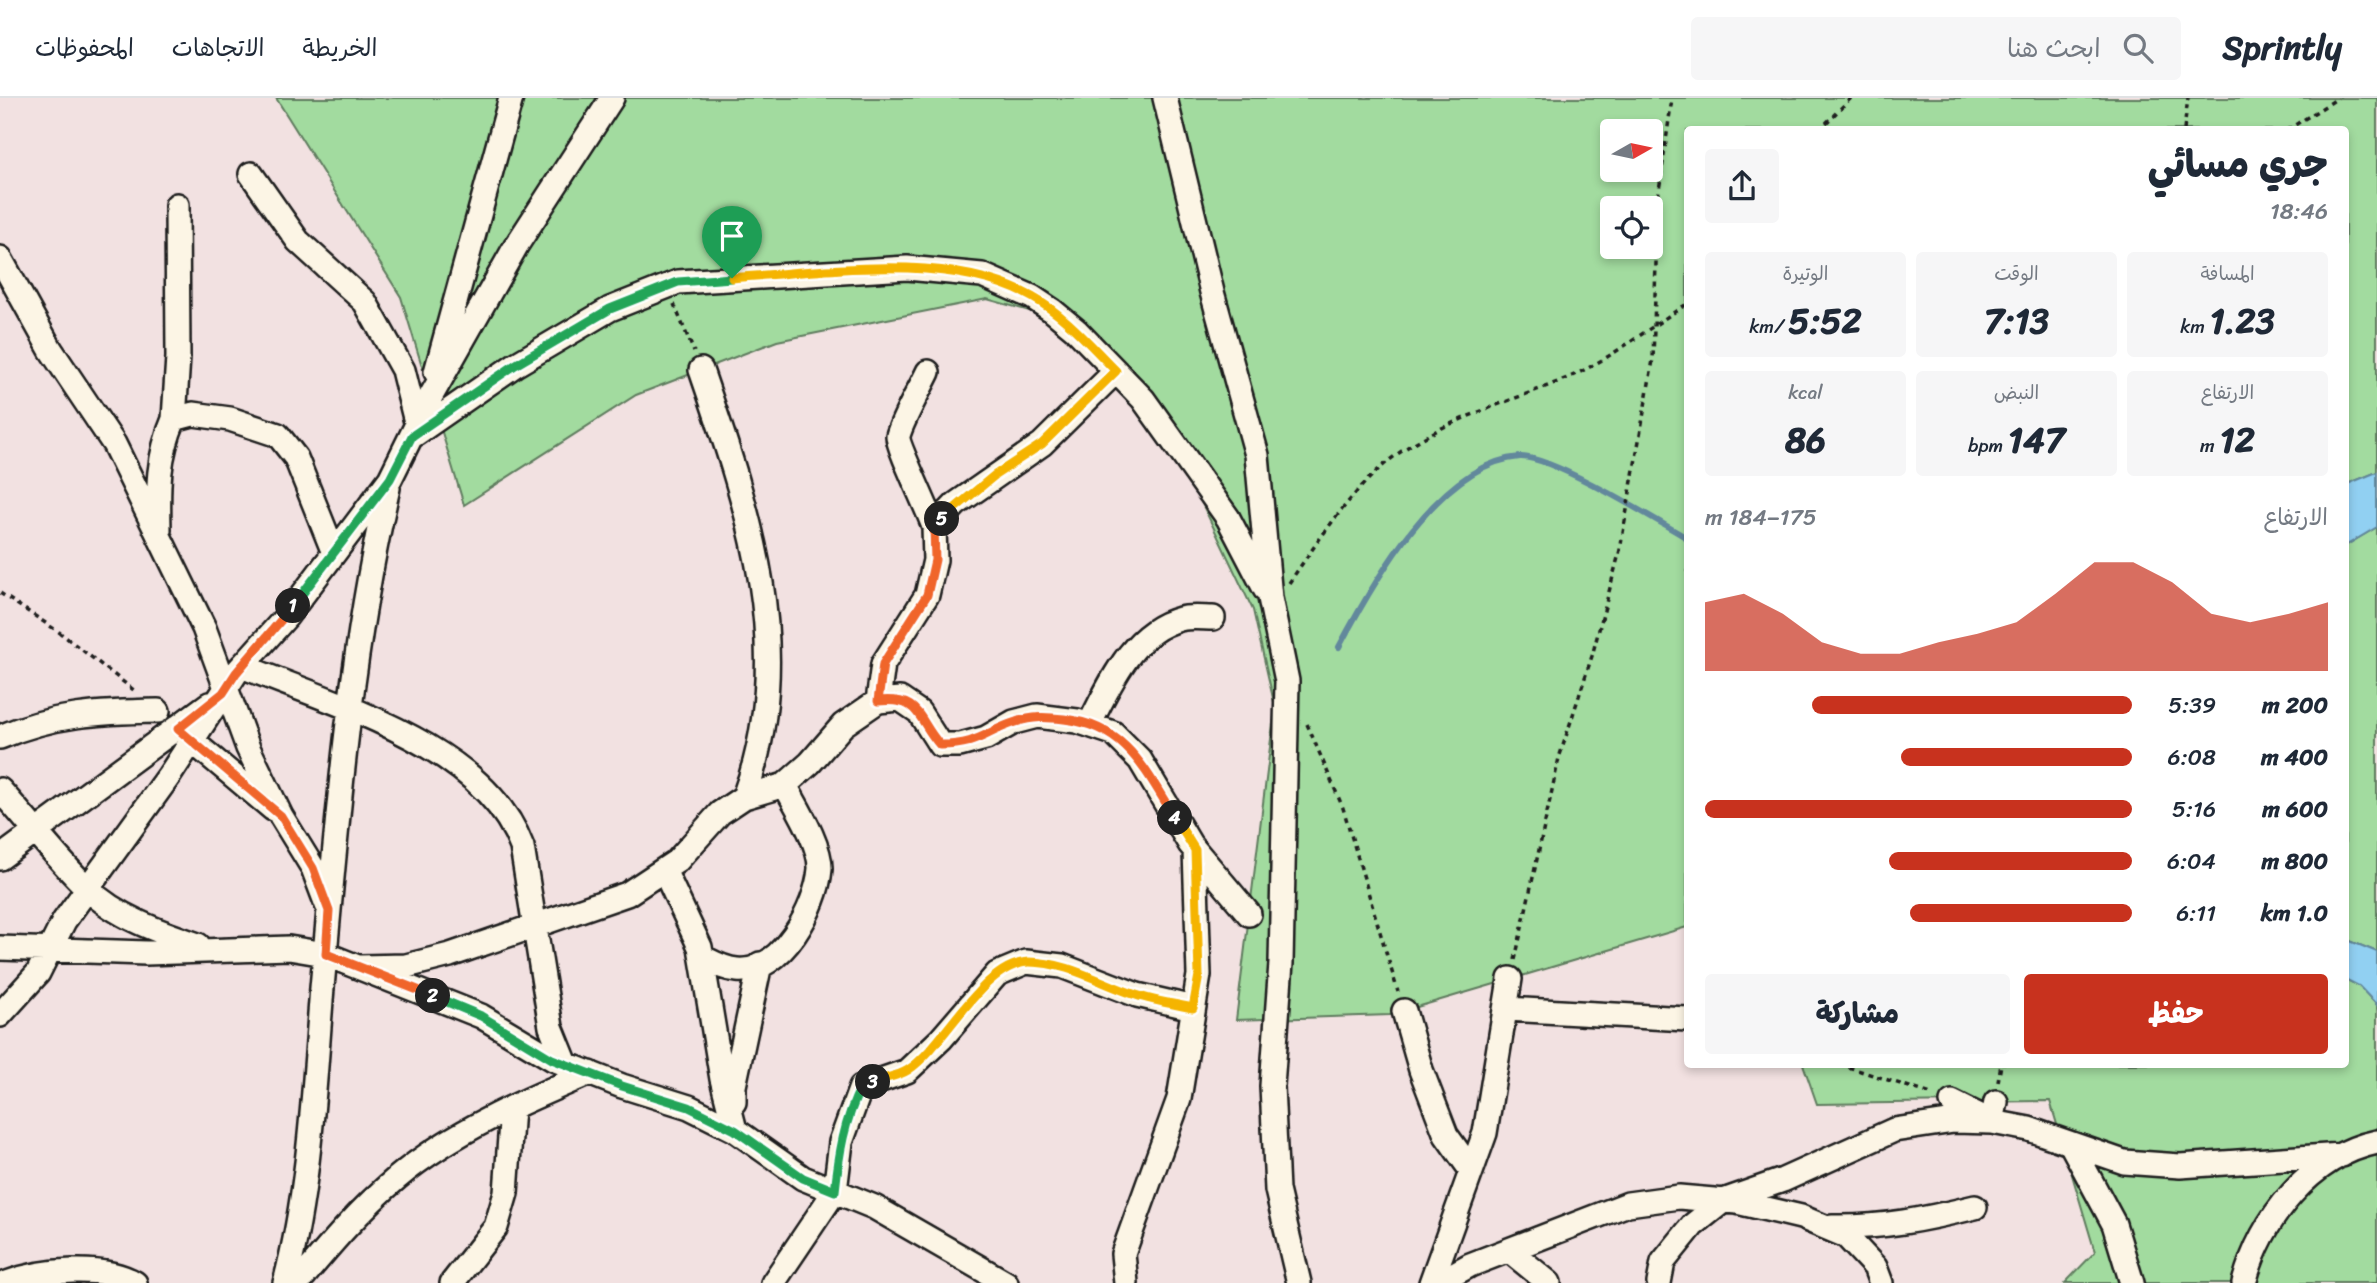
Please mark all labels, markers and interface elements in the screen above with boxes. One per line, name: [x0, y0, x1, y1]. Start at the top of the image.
search box: [1691, 17, 2181, 80]
text: Sprintly: [2223, 19, 2342, 77]
text: ابحث هنا: [2007, 25, 2101, 71]
text: المحفوظات: [35, 27, 134, 69]
text: الاتجاهات: [172, 27, 265, 69]
text: الخريطة: [303, 27, 377, 69]
icon: search: [2119, 29, 2157, 67]
north arrow: [1600, 119, 1662, 182]
map controls: [1600, 119, 1663, 259]
text: جري مسائي: [2148, 131, 2328, 198]
button: share: [1705, 149, 1779, 223]
text: 18:46: [2270, 191, 2328, 232]
button: locate: [1600, 196, 1663, 259]
pin: [702, 206, 762, 278]
icon: arrive: [713, 217, 751, 255]
text: الوتيرة: [1783, 257, 1828, 290]
text: الوقت: [1994, 257, 2039, 290]
text: المسافة: [2200, 257, 2255, 290]
text: 5:52: [1788, 290, 1862, 352]
text: 7:13: [1984, 290, 2049, 352]
text: 1.23: [2210, 290, 2275, 352]
text: /km: [1749, 310, 1788, 343]
text: km: [2180, 310, 2210, 343]
text: kcal: [1788, 376, 1823, 409]
text: النبض: [1994, 376, 2039, 409]
text: الارتفاع: [2201, 376, 2254, 409]
text: 86: [1785, 409, 1826, 471]
text: 147: [2008, 409, 2065, 471]
text: 12: [2220, 409, 2255, 471]
text: bpm: [1968, 429, 2008, 462]
text: m: [2200, 429, 2220, 462]
text: 175–184 m: [1705, 497, 1817, 538]
text: الارتفاع: [2264, 497, 2328, 538]
pin: 5: [925, 502, 960, 536]
text: 5: [936, 502, 947, 535]
pin: 1: [276, 588, 310, 624]
text: 1: [288, 589, 297, 622]
text: 5:39: [2168, 685, 2216, 726]
text: 200 m: [2262, 685, 2328, 726]
text: 6:08: [2168, 737, 2216, 778]
text: 400 m: [2261, 737, 2328, 778]
text: 5:16: [2172, 789, 2216, 830]
text: 600 m: [2262, 789, 2328, 830]
pin: 4: [1158, 800, 1192, 836]
text: 4: [1169, 801, 1180, 834]
text: 6:04: [2167, 841, 2216, 882]
text: 800 m: [2261, 841, 2328, 882]
text: 6:11: [2176, 893, 2216, 934]
text: 1.0 km: [2261, 893, 2328, 934]
button: مشاركة: [1705, 974, 2010, 1054]
button: حفظ: [2024, 974, 2328, 1054]
pin: 2: [416, 978, 450, 1014]
text: 2: [427, 979, 438, 1012]
pin: 3: [856, 1065, 890, 1100]
text: 3: [867, 1065, 878, 1098]

